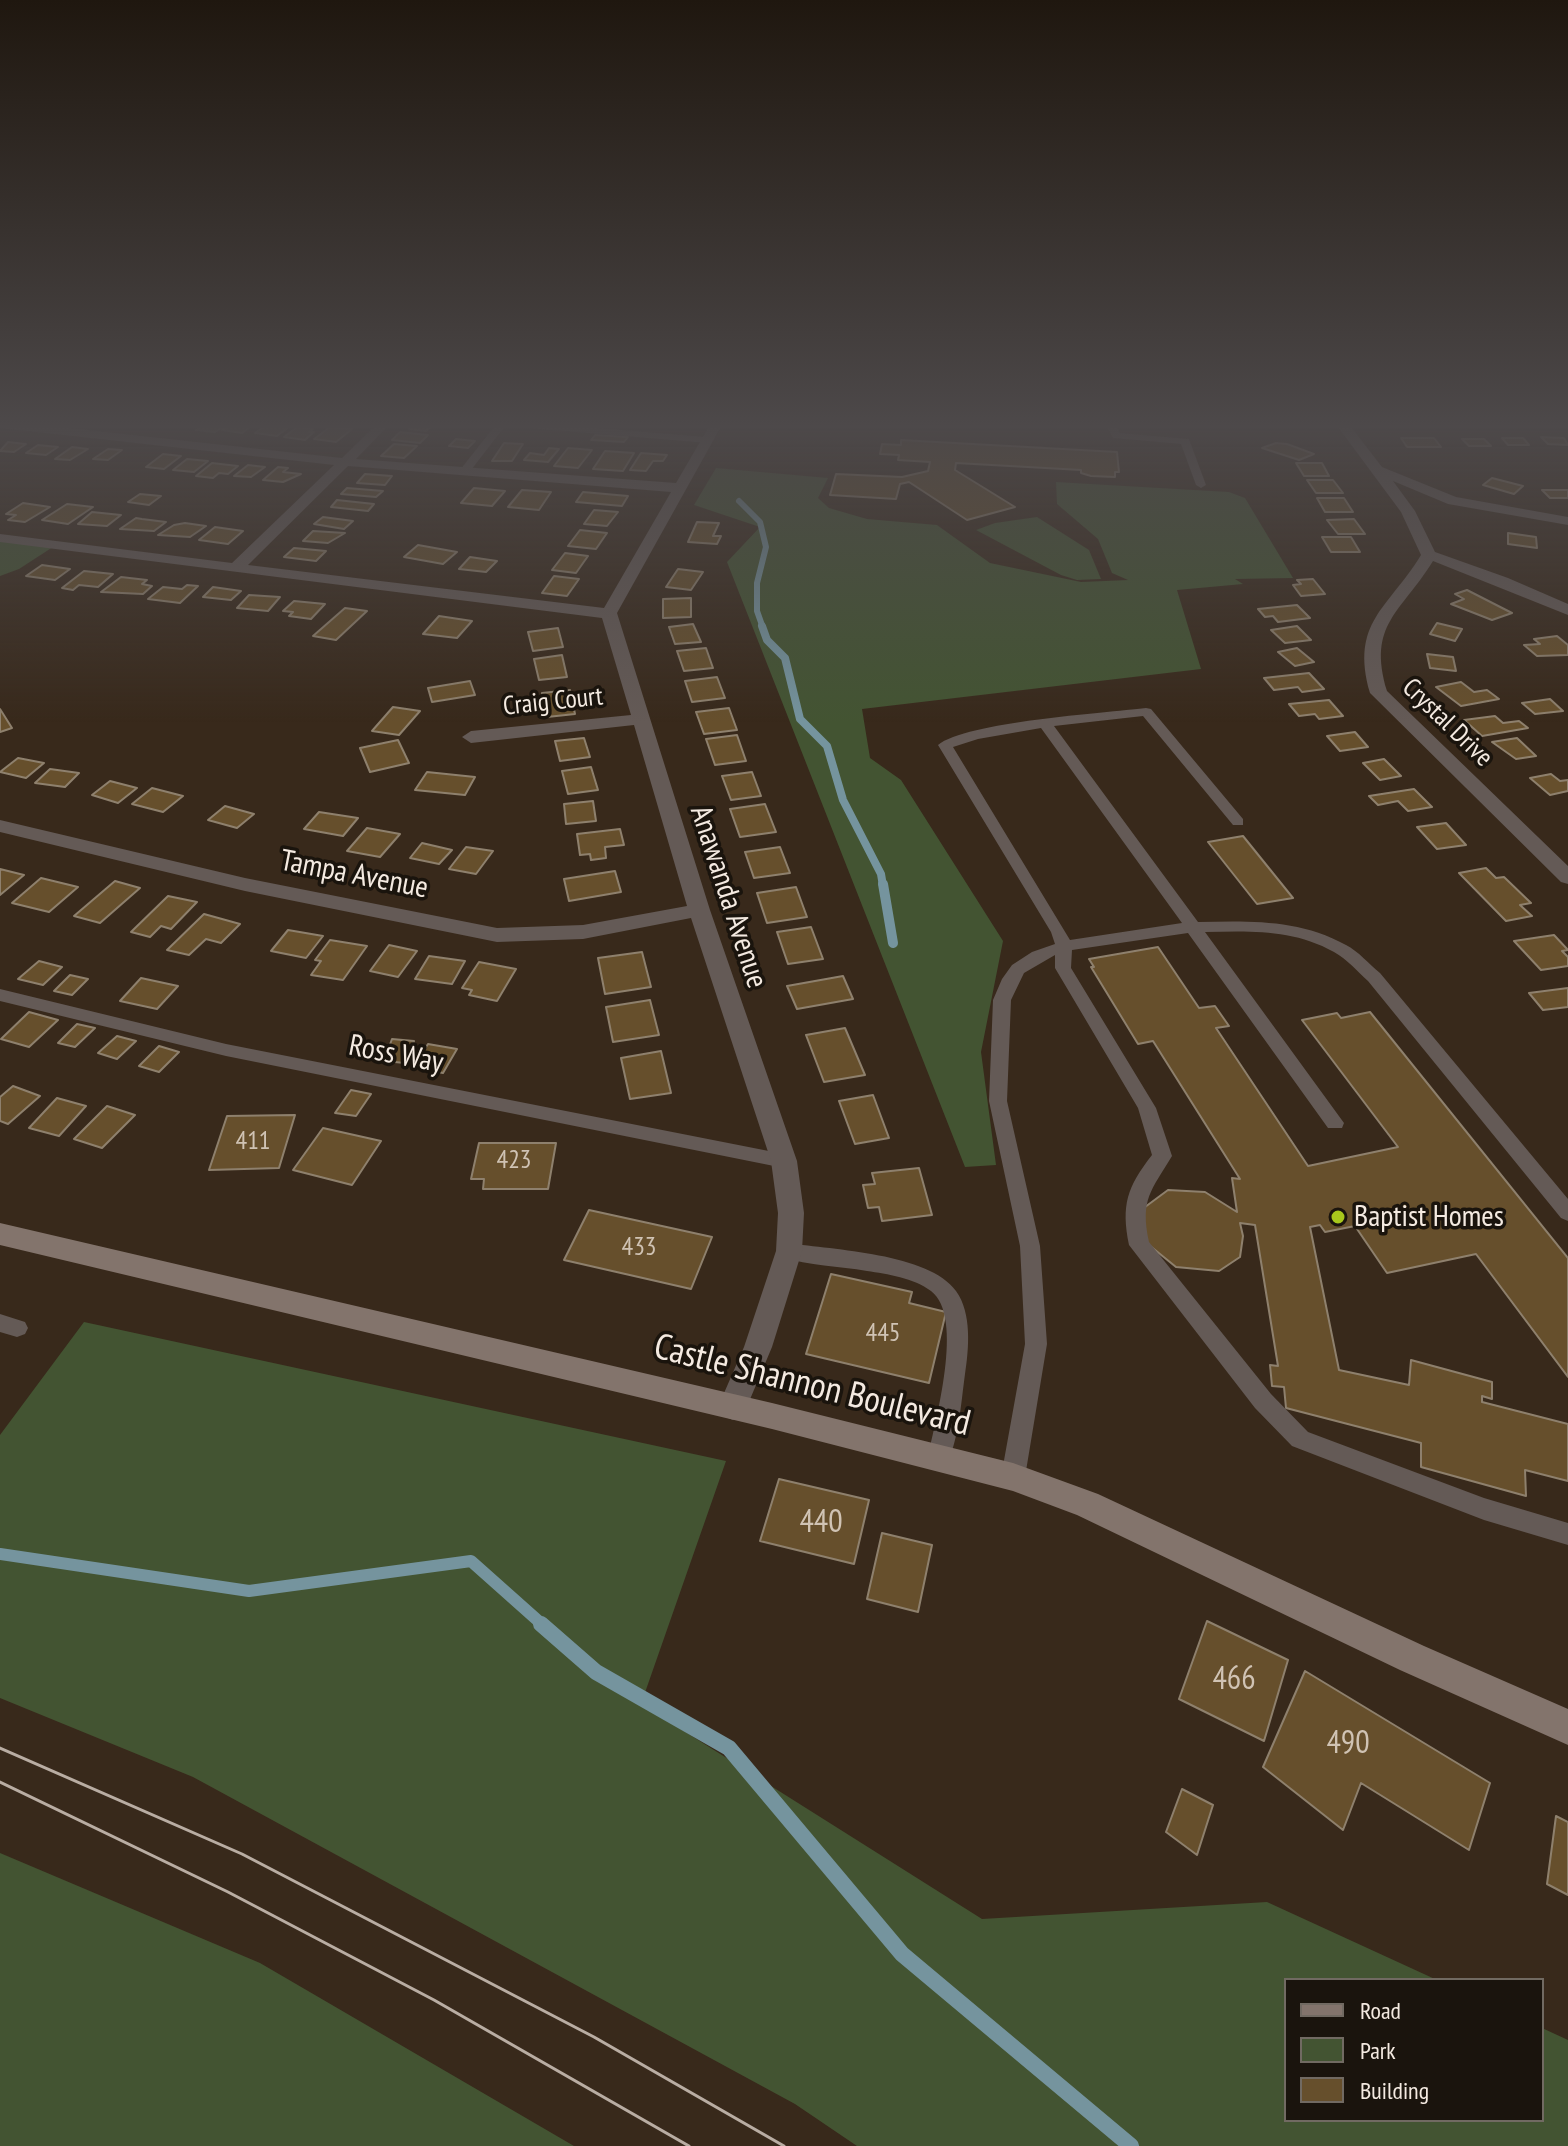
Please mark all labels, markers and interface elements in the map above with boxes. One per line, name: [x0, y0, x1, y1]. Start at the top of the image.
street label: Crystal Drive: [1395, 672, 1499, 774]
street label: Craig Court: [502, 681, 604, 723]
street label: Anawanda Avenue: [682, 801, 774, 993]
street label: Tampa Avenue: [277, 843, 431, 907]
street label: Ross Way: [346, 1028, 446, 1082]
house number: 411: [235, 1126, 271, 1158]
house number: 423: [496, 1145, 532, 1177]
place label: Baptist Homes: [1354, 1199, 1504, 1235]
marker: Baptist Homes: [1329, 1208, 1347, 1226]
house number: 433: [621, 1232, 657, 1264]
house number: 445: [865, 1318, 901, 1350]
street label: Castle Shannon Boulevard: [649, 1326, 975, 1446]
house number: 440: [799, 1504, 843, 1542]
house number: 466: [1212, 1661, 1256, 1699]
house number: 490: [1326, 1725, 1370, 1763]
legend: [1284, 1978, 1544, 2122]
text: Road: [1360, 1995, 1401, 2026]
text: Park: [1360, 2035, 1396, 2066]
text: Building: [1360, 2075, 1429, 2106]

